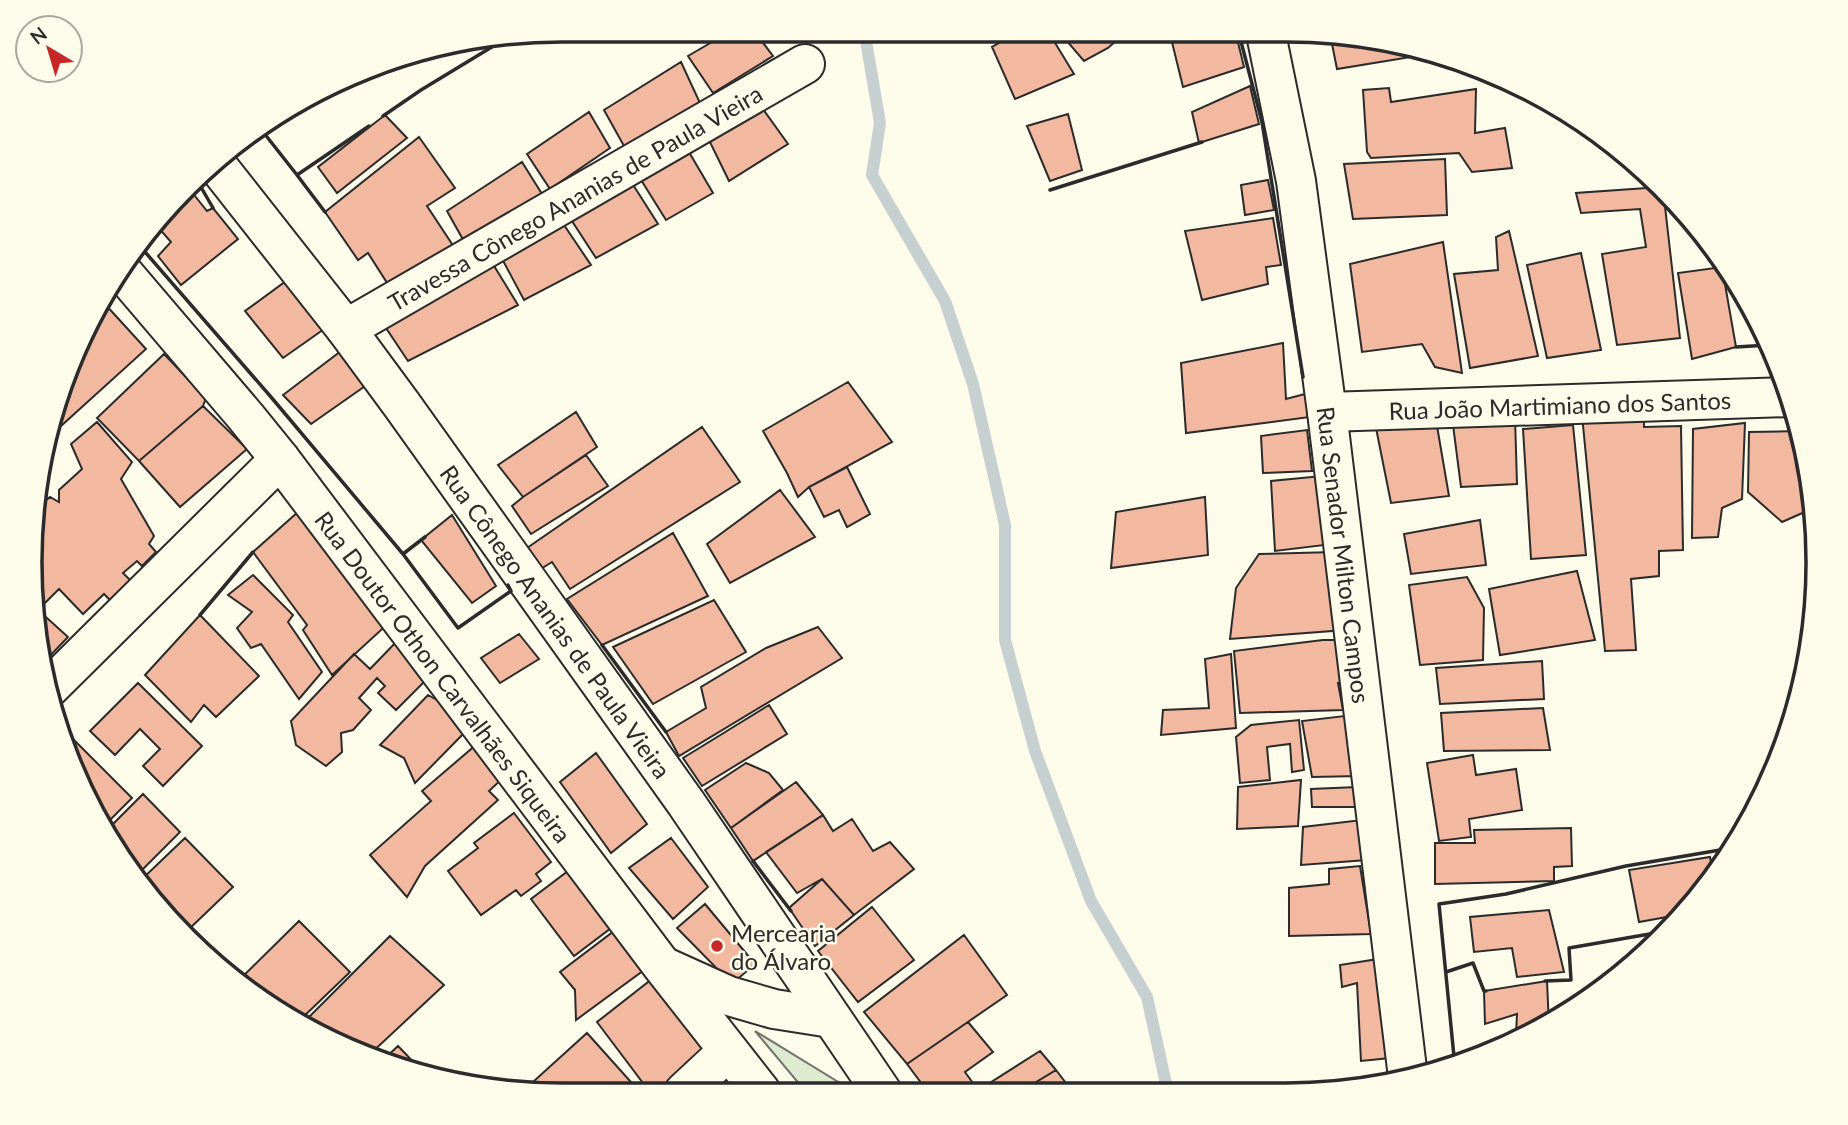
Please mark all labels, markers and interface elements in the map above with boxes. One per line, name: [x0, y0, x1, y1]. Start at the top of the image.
north arrow: [14, 14, 84, 84]
text: N: [25, 22, 51, 49]
street label: Travessa Cônego Ananias de Paula Vieira: [383, 78, 767, 316]
street label: Rua João Martimiano dos Santos: [1388, 384, 1732, 424]
street label: Rua Senador Milton Campos: [1312, 405, 1377, 705]
street label: Rua Cônego Ananias de Paula Vieira: [435, 459, 678, 783]
street label: Rua Doutor Othon Carvalhães Siqueira: [310, 505, 578, 848]
place label: Mercearia do Álvaro: [731, 918, 836, 975]
marker: Mercearia do Álvaro: [709, 938, 725, 954]

